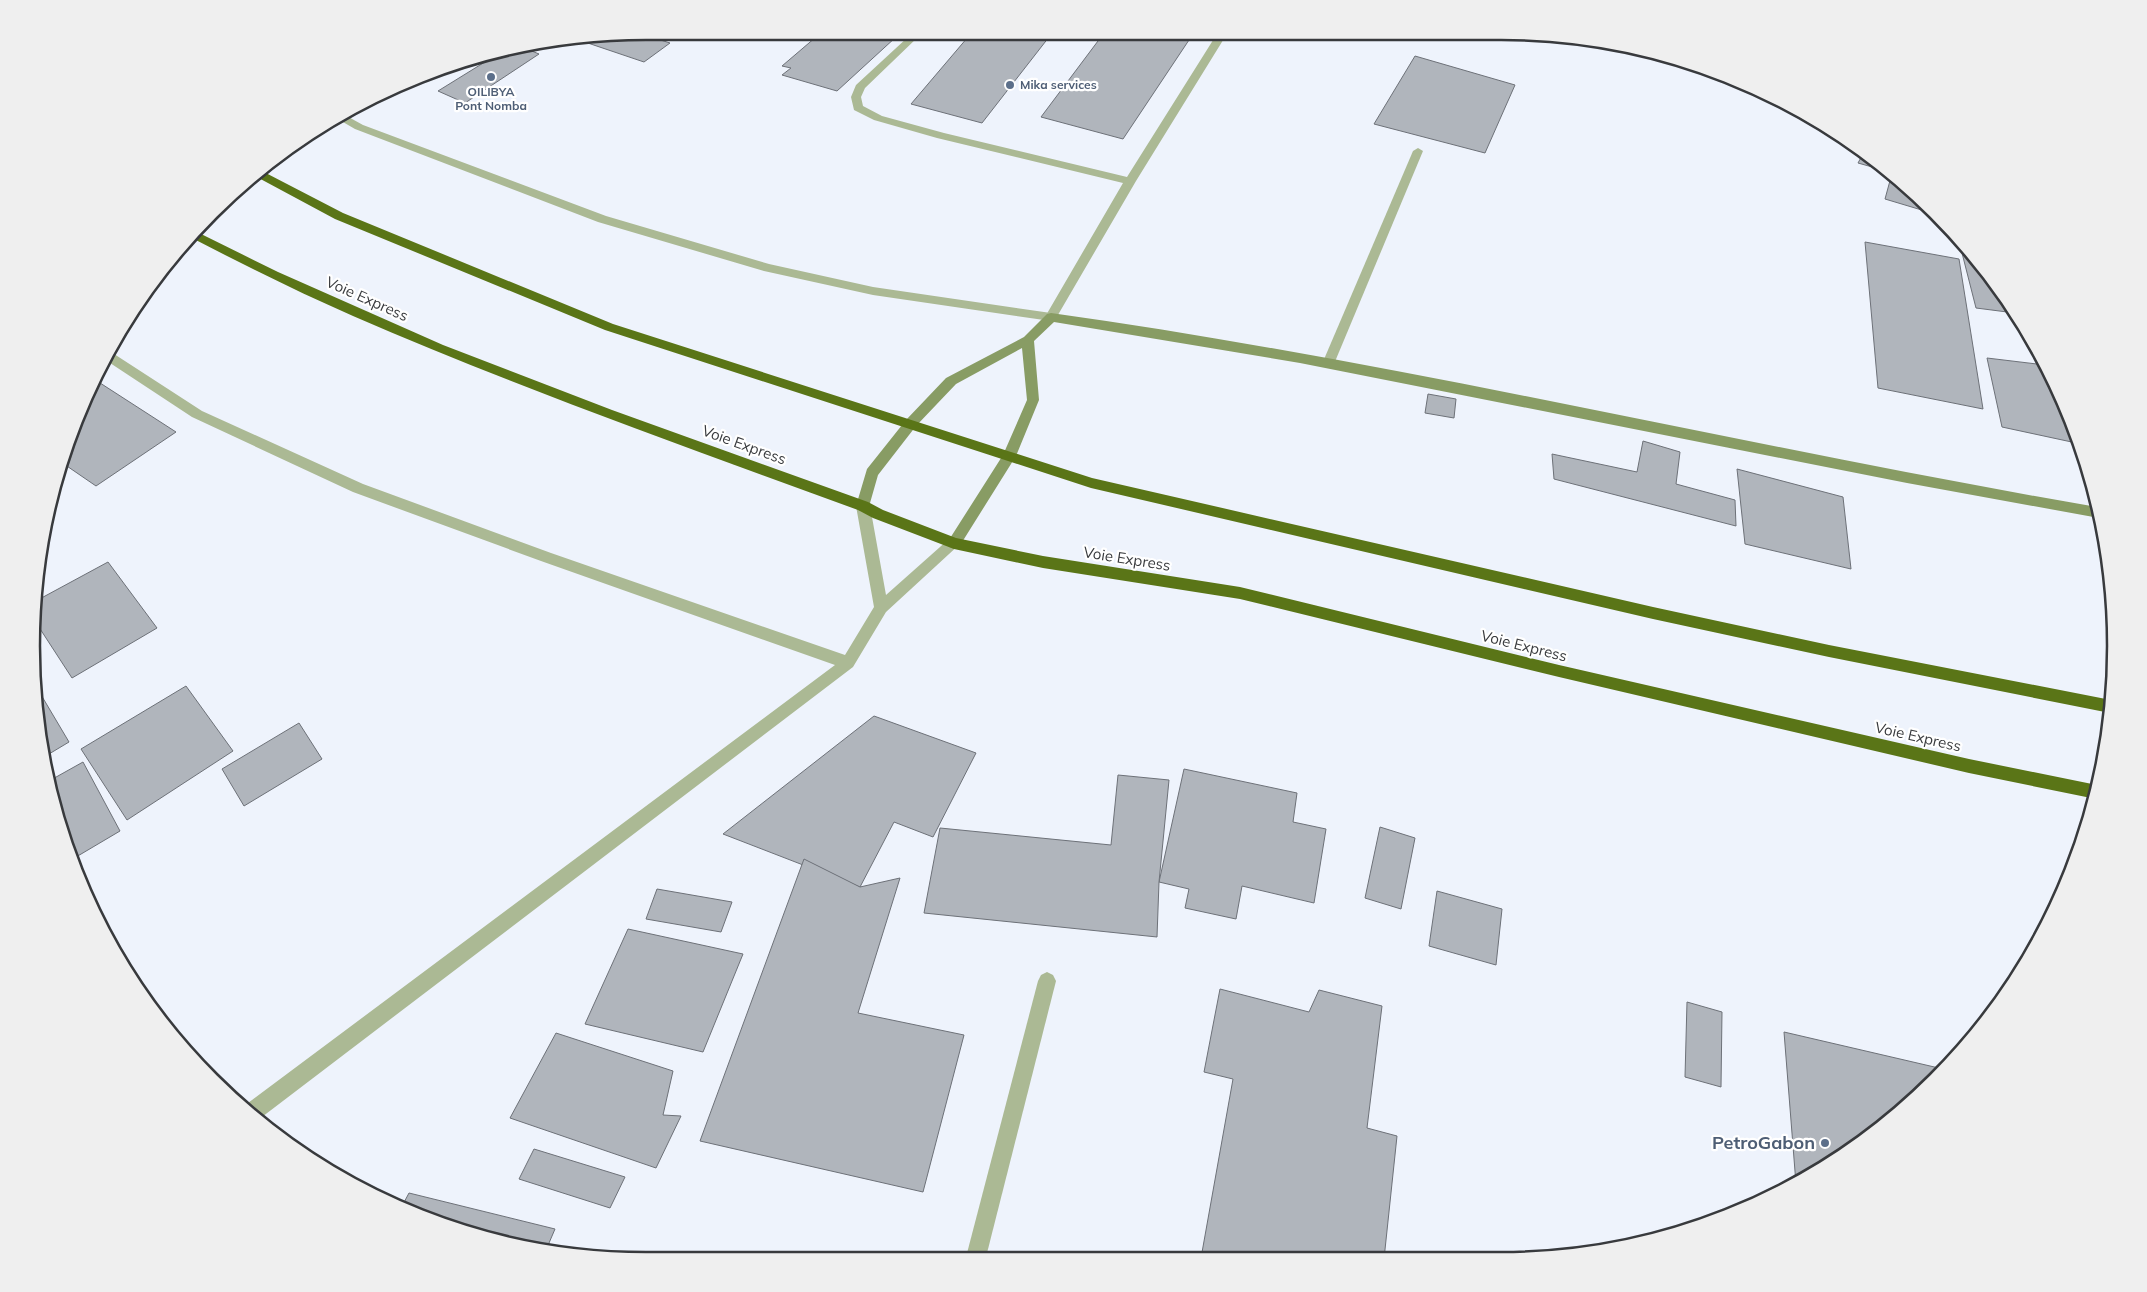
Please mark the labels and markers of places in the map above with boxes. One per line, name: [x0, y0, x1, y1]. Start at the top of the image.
marker: OILIBYA Pont Nomba: [485, 71, 497, 83]
place label: Mika services: [1020, 77, 1097, 92]
marker: Mika services: [1004, 79, 1016, 91]
place label: OILIBYA Pont Nomba: [455, 84, 527, 113]
place label: PetroGabon: [1712, 1131, 1815, 1154]
marker: PetroGabon: [1819, 1137, 1831, 1149]

